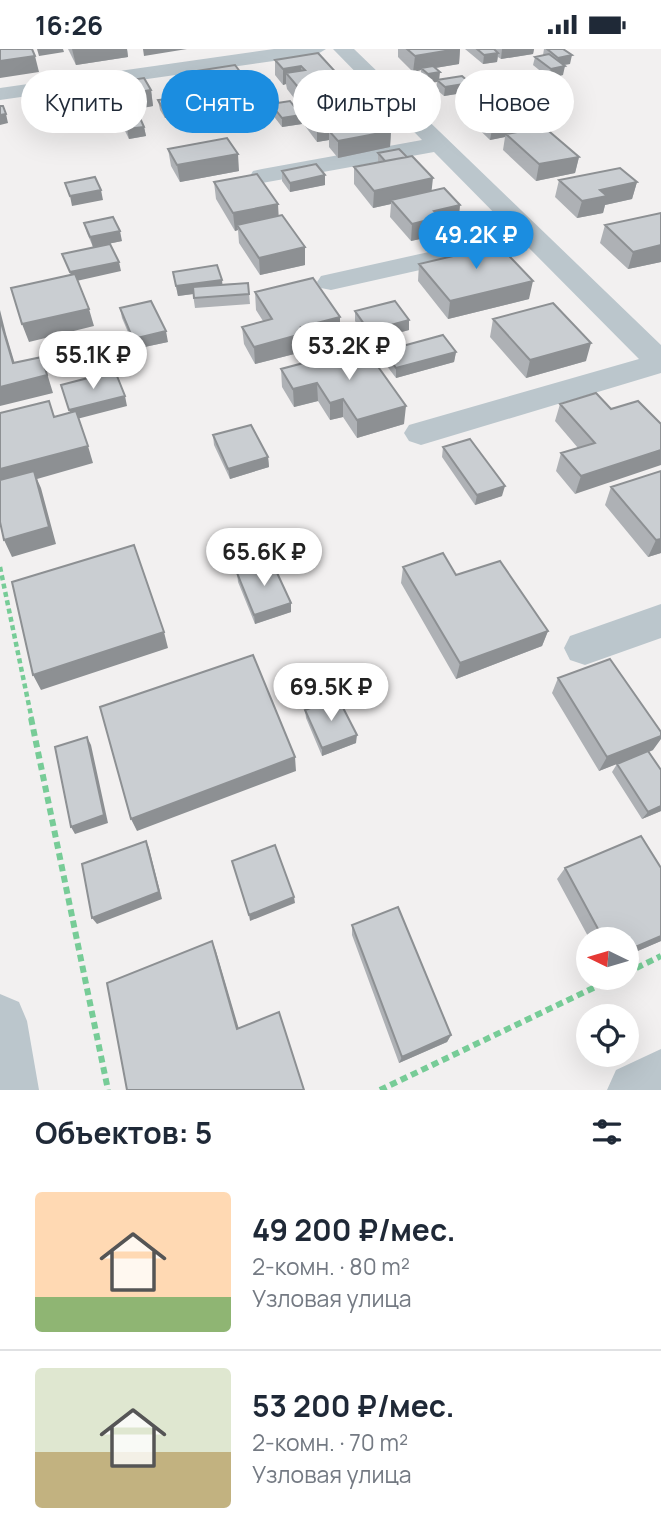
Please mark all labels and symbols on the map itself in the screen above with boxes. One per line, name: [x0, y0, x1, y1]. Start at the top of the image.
pin: 49.2K ₽: [411, 211, 541, 271]
pin: 53.2K ₽: [284, 323, 414, 382]
pin: 55.1K ₽: [28, 331, 158, 391]
pin: 65.6K ₽: [199, 529, 329, 588]
pin: 69.5K ₽: [266, 663, 396, 723]
north arrow: [576, 927, 639, 991]

